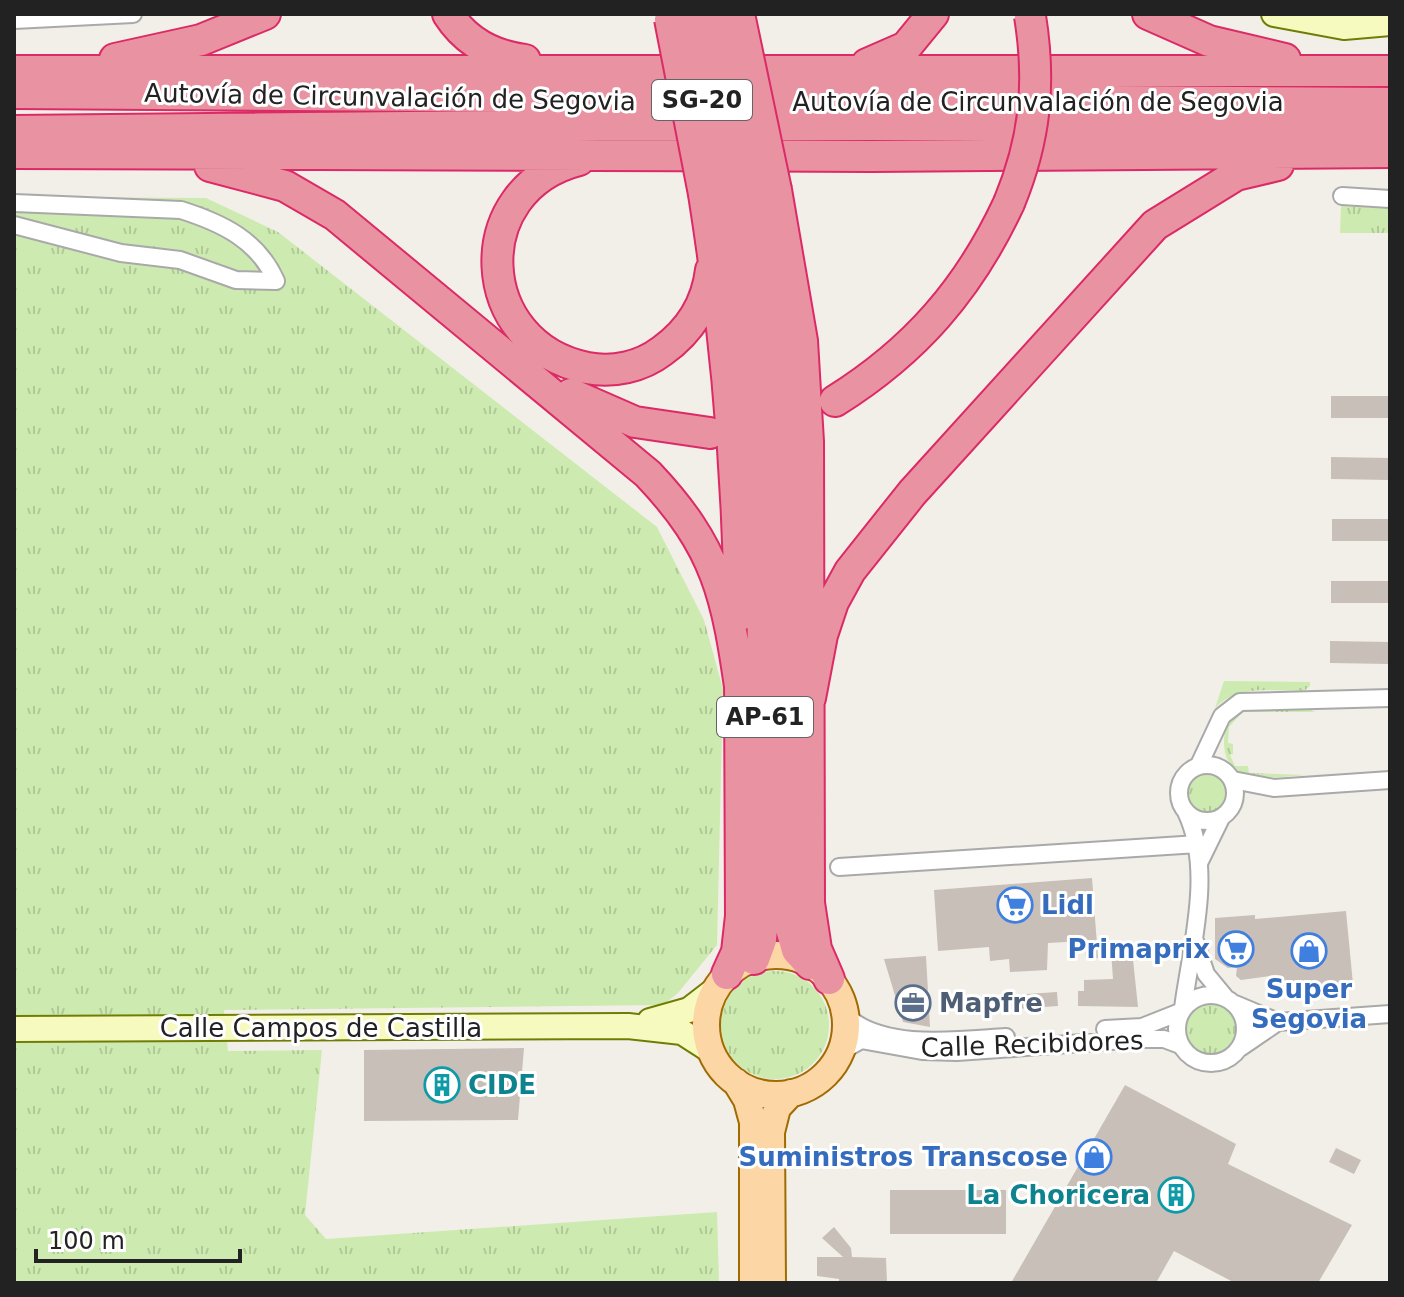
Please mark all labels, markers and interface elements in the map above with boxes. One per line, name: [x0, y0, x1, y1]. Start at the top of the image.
street label: Autovía de Circunvalación de Segovia: [144, 78, 636, 116]
road number: SG-20: [652, 80, 752, 120]
street label: Autovía de Circunvalación de Segovia: [792, 87, 1284, 117]
road number: AP-61: [717, 697, 813, 737]
supermarket icon: Lidl: [996, 886, 1034, 924]
place label: Lidl: [1041, 890, 1094, 920]
supermarket icon: Primaprix: [1217, 930, 1255, 968]
shop icon: Super Segovia: [1290, 932, 1328, 970]
place label: Primaprix: [1067, 934, 1210, 964]
place label: Super Segovia: [1251, 974, 1367, 1034]
office icon: Mapfre: [894, 984, 932, 1022]
place label: Mapfre: [939, 988, 1043, 1018]
street label: Calle Campos de Castilla: [160, 1013, 482, 1043]
street label: Calle Recibidores: [920, 1025, 1144, 1063]
building icon: CIDE: [423, 1066, 461, 1104]
place label: CIDE: [468, 1070, 536, 1100]
shop icon: Suministros Transcose: [1075, 1138, 1113, 1176]
place label: Suministros Transcose: [739, 1142, 1068, 1172]
building icon: La Choricera: [1157, 1176, 1195, 1214]
place label: La Choricera: [966, 1180, 1150, 1210]
scale bar: [36, 1213, 240, 1263]
text: 100 m: [48, 1227, 125, 1255]

